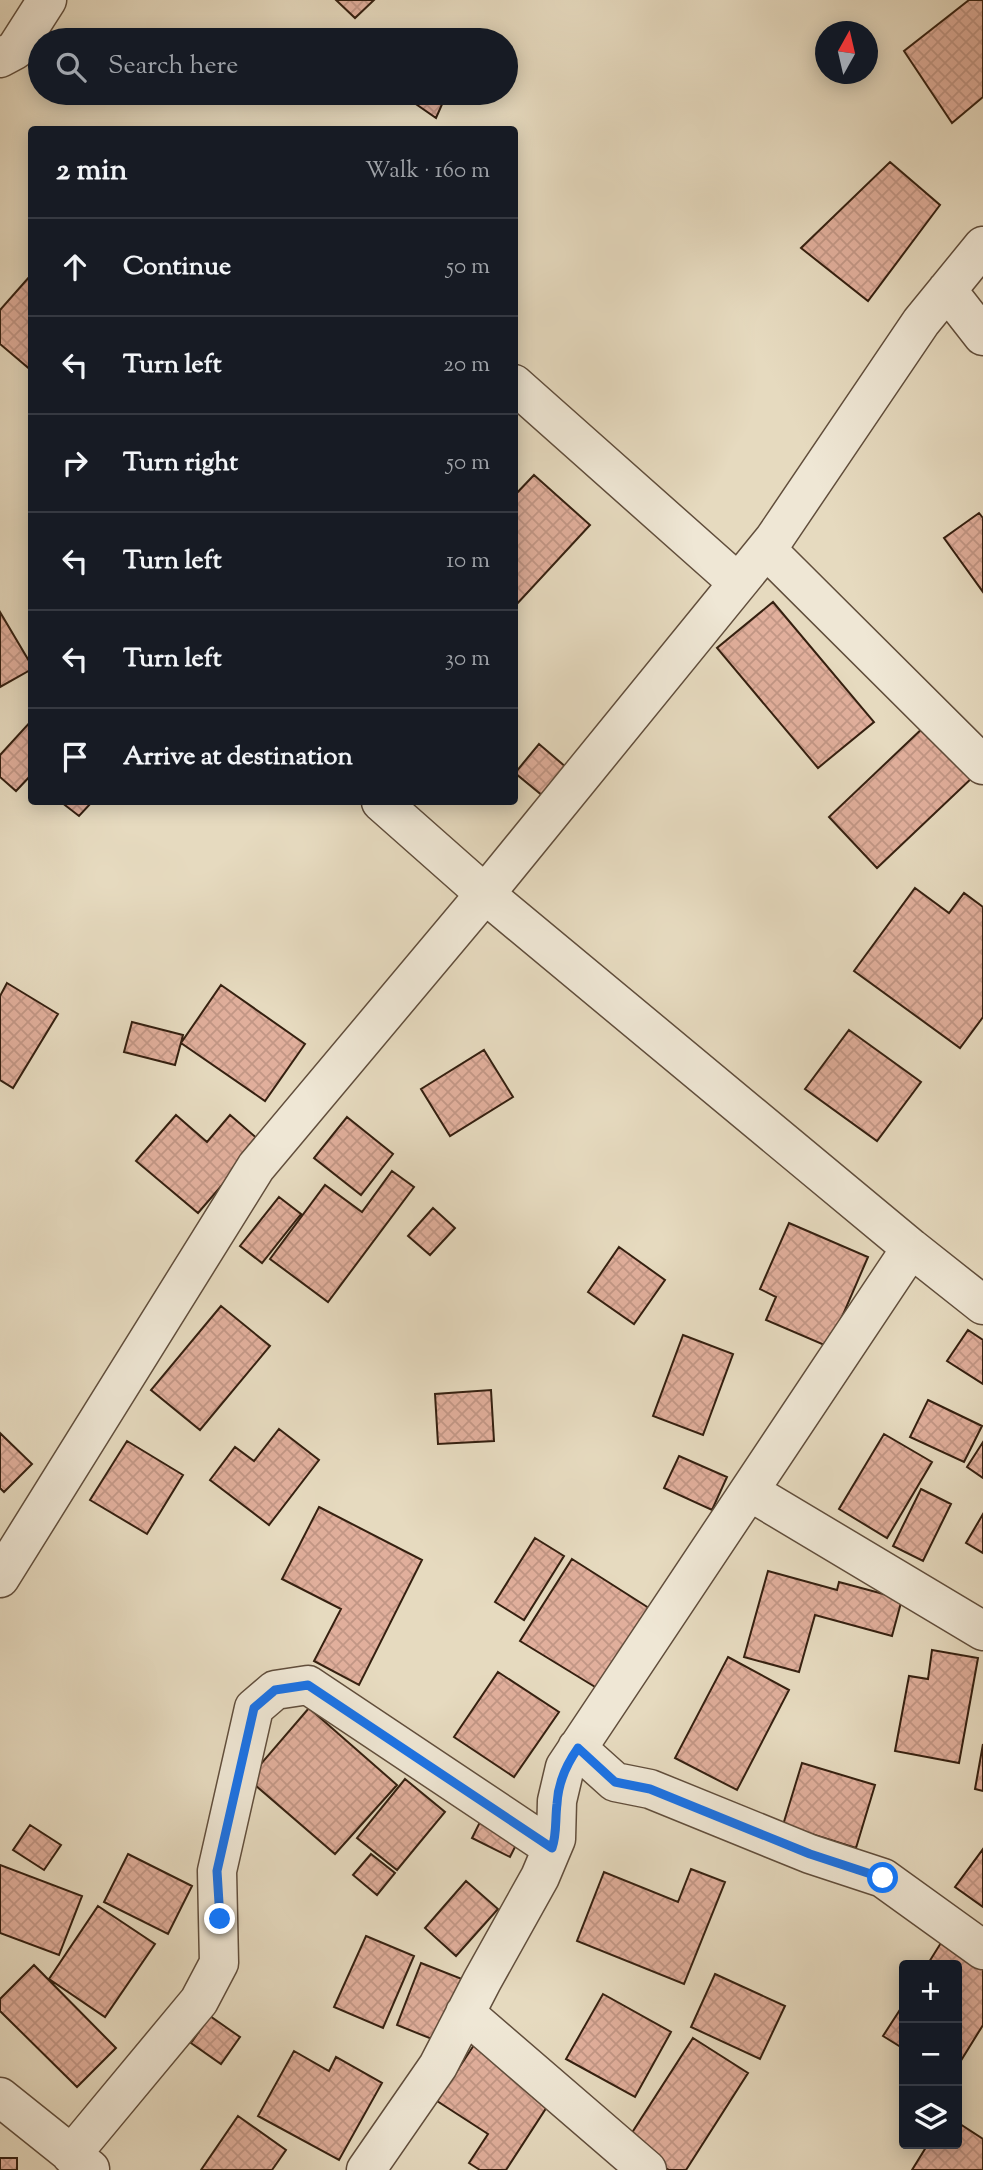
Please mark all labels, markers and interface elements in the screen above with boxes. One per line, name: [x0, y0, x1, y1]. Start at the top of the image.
north arrow: [815, 21, 878, 84]
search box: [28, 28, 518, 105]
icon: search: [52, 48, 90, 86]
text: Search here: [108, 48, 238, 85]
text: 2 min: [56, 150, 128, 193]
text: Walk · 160 m: [365, 155, 490, 188]
icon: ahead: [56, 248, 94, 286]
text: Continue: [123, 249, 231, 286]
text: 50 m: [446, 251, 490, 284]
icon: left: [56, 346, 94, 384]
text: Turn left: [123, 347, 222, 384]
text: 20 m: [443, 349, 490, 382]
icon: right: [56, 444, 94, 482]
text: Turn right: [123, 445, 238, 482]
text: 50 m: [446, 447, 490, 480]
icon: left: [56, 542, 94, 580]
text: Turn left: [123, 543, 222, 580]
text: 10 m: [446, 545, 490, 578]
icon: left: [56, 640, 94, 678]
text: Turn left: [123, 641, 222, 678]
text: 30 m: [445, 643, 490, 676]
icon: arrive: [56, 738, 94, 776]
text: Arrive at destination: [123, 739, 353, 776]
route start: [867, 1862, 898, 1893]
route end: [204, 1903, 235, 1934]
map controls: [899, 1960, 962, 2149]
button: +: [899, 1960, 962, 2023]
button: −: [899, 2023, 962, 2086]
button: layers: [899, 2086, 962, 2149]

